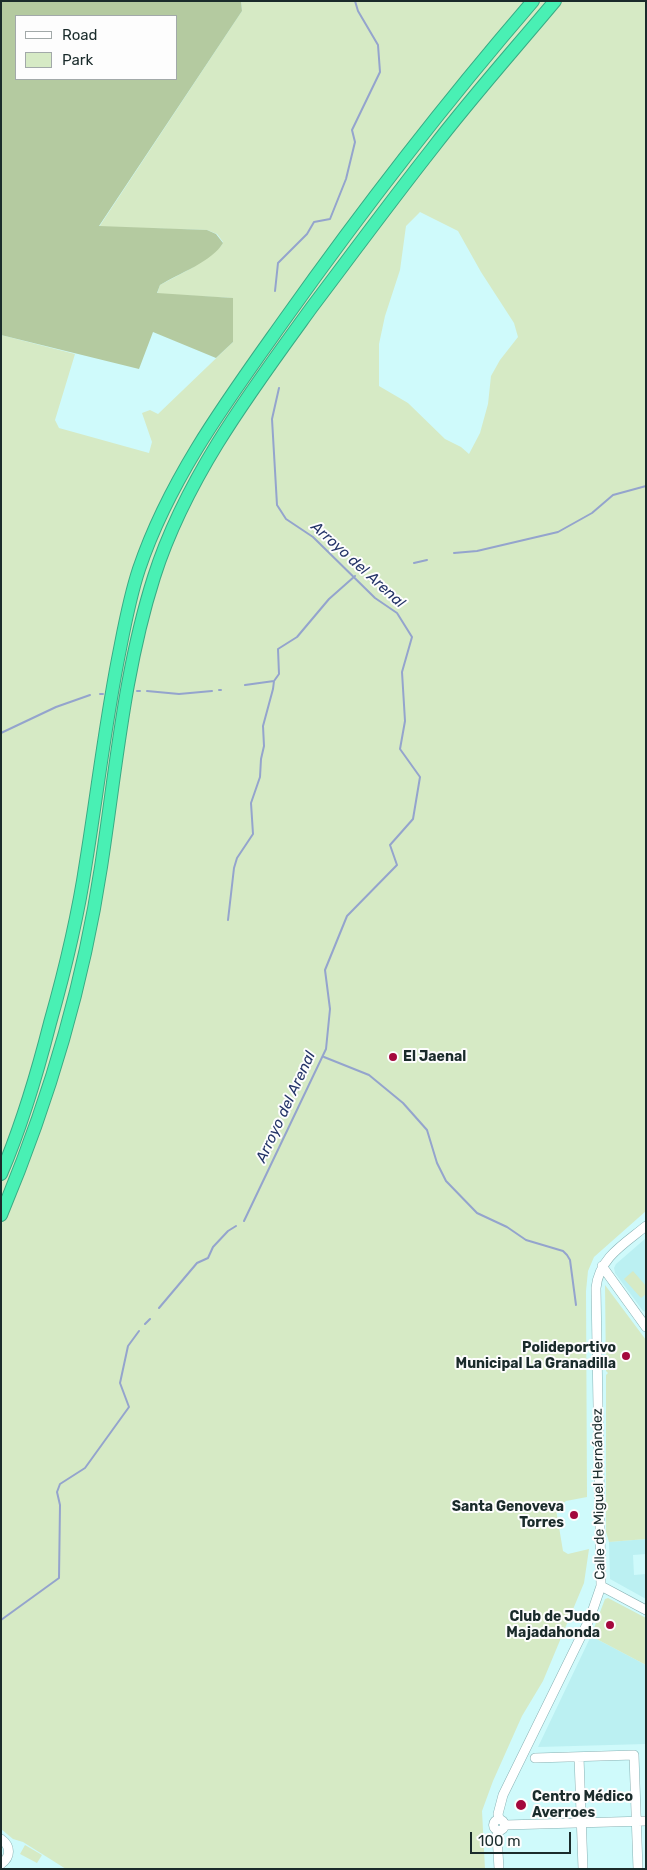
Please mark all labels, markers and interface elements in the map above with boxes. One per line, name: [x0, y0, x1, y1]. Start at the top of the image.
legend: [15, 15, 178, 80]
text: Road: [62, 26, 98, 44]
text: Park: [62, 51, 93, 69]
water label: Arroyo del Arenal: [307, 518, 409, 612]
water label: Arroyo del Arenal: [252, 1049, 320, 1165]
place label: El Jaenal: [403, 1049, 466, 1065]
marker: El Jaenal: [387, 1051, 399, 1063]
place label: Polideportivo Municipal La Granadilla: [456, 1340, 616, 1372]
marker: Polideportivo Municipal La Granadilla: [620, 1350, 632, 1362]
street label: Calle de Miguel Hernández: [589, 1408, 609, 1580]
place label: Santa Genoveva Torres: [452, 1499, 564, 1531]
marker: Santa Genoveva Torres: [568, 1509, 580, 1521]
place label: Club de Judo Majadahonda: [506, 1609, 600, 1641]
marker: Club de Judo Majadahonda: [604, 1619, 616, 1631]
place label: Centro Médico Averroes: [532, 1789, 633, 1821]
marker: Centro Médico Averroes: [514, 1798, 528, 1812]
scale bar: [472, 1822, 573, 1854]
text: 100 m: [478, 1832, 520, 1850]

